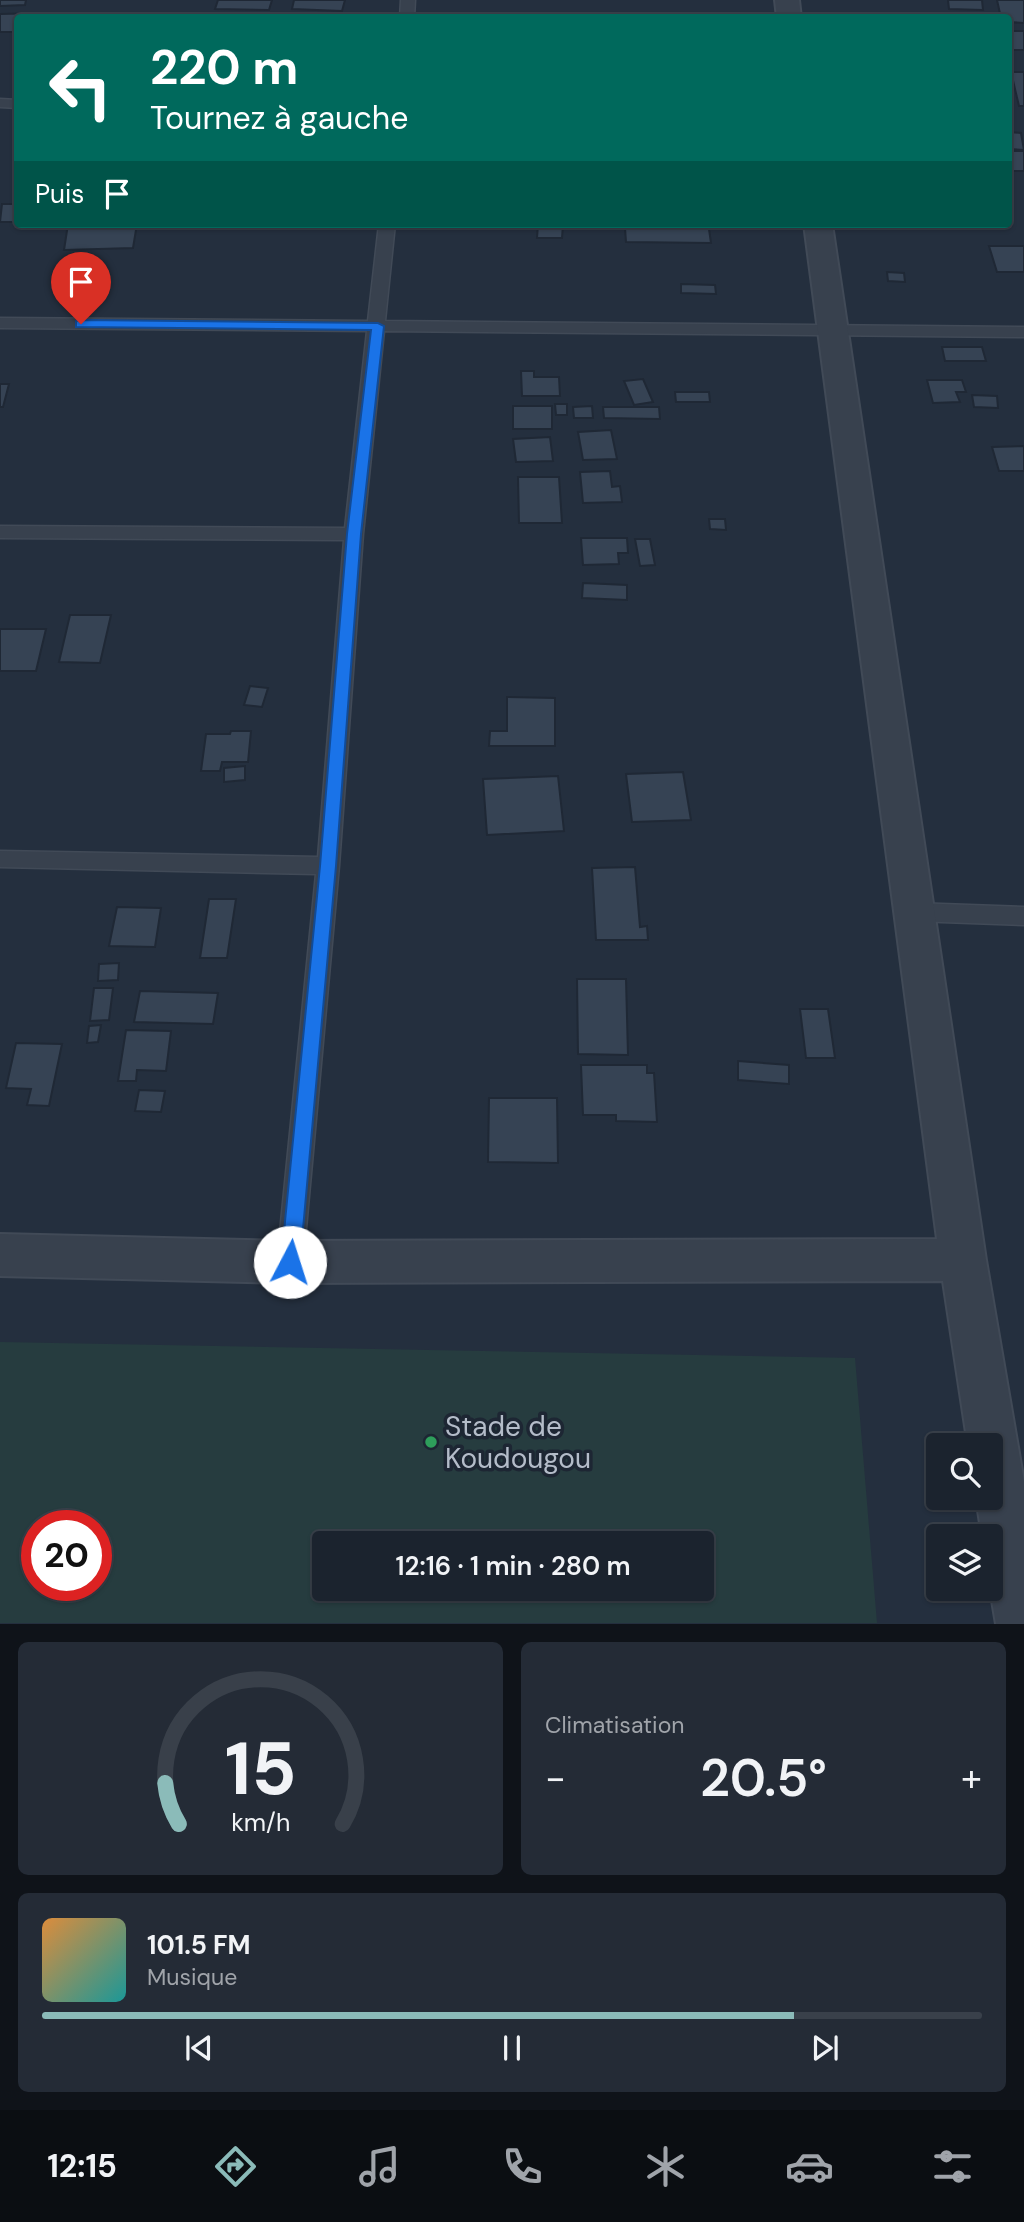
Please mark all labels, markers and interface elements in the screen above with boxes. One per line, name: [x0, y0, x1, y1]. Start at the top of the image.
text: 220 m: [150, 35, 298, 99]
icon: left: [35, 42, 126, 133]
text: Tournez à gauche: [150, 97, 408, 139]
icon: arrive: [98, 175, 136, 213]
text: Puis: [35, 177, 84, 211]
pin: [51, 252, 111, 324]
icon: arrive: [62, 263, 100, 301]
position arrow: [253, 1225, 327, 1299]
place label: Stade de Koudougou: [445, 1408, 591, 1477]
map controls: [926, 1433, 1003, 1601]
button: search: [926, 1433, 1003, 1510]
marker: Stade de Koudougou: [423, 1434, 439, 1450]
speed limit sign: 20: [21, 1510, 112, 1601]
button: layers: [926, 1524, 1003, 1601]
text: 12:16 · 1 min · 280 m: [395, 1549, 631, 1583]
text: Climatisation: [545, 1710, 684, 1740]
text: 15: [225, 1723, 296, 1818]
text: 20.5°: [700, 1744, 827, 1812]
text: −: [545, 1753, 566, 1803]
text: +: [961, 1753, 982, 1803]
text: km/h: [231, 1806, 290, 1839]
text: 101.5 FM: [147, 1928, 251, 1962]
text: Musique: [147, 1962, 237, 1992]
icon: previous: [180, 2029, 218, 2067]
icon: pause: [493, 2029, 531, 2067]
icon: next: [806, 2029, 844, 2067]
icon: directions: [211, 2142, 260, 2191]
icon: music: [355, 2142, 404, 2191]
icon: phone: [498, 2142, 547, 2191]
icon: climate: [641, 2142, 690, 2191]
icon: car: [785, 2142, 834, 2191]
icon: filters: [928, 2142, 977, 2191]
text: 12:15: [47, 2145, 117, 2187]

